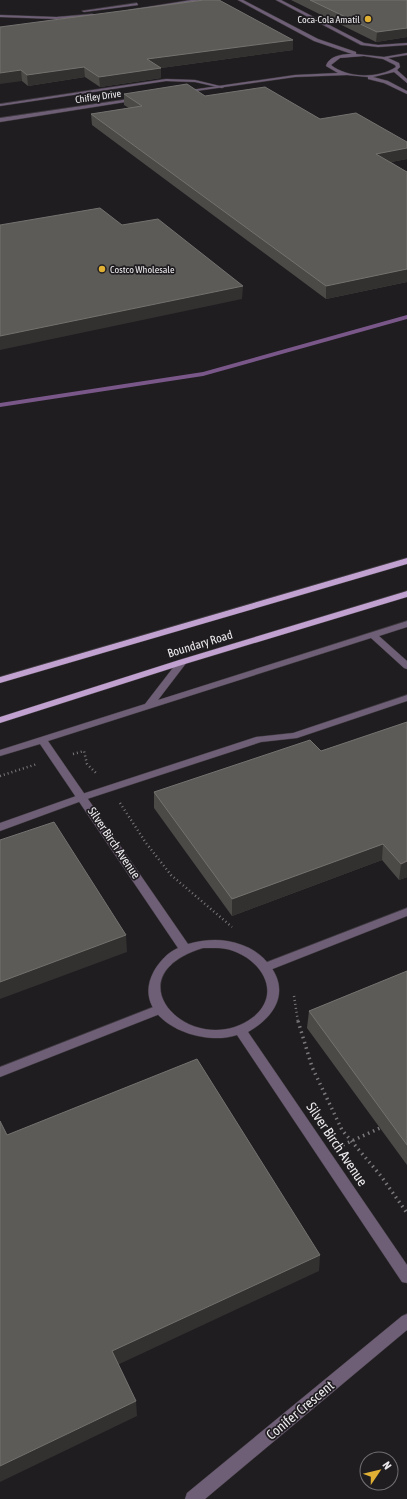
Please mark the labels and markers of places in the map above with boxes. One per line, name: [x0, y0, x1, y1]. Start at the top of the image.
place label: Coca-Cola Amatil: [298, 14, 360, 25]
marker: Coca-Cola Amatil: [363, 14, 373, 24]
marker: Costco Wholesale: [97, 264, 107, 274]
place label: Costco Wholesale: [110, 264, 175, 275]

